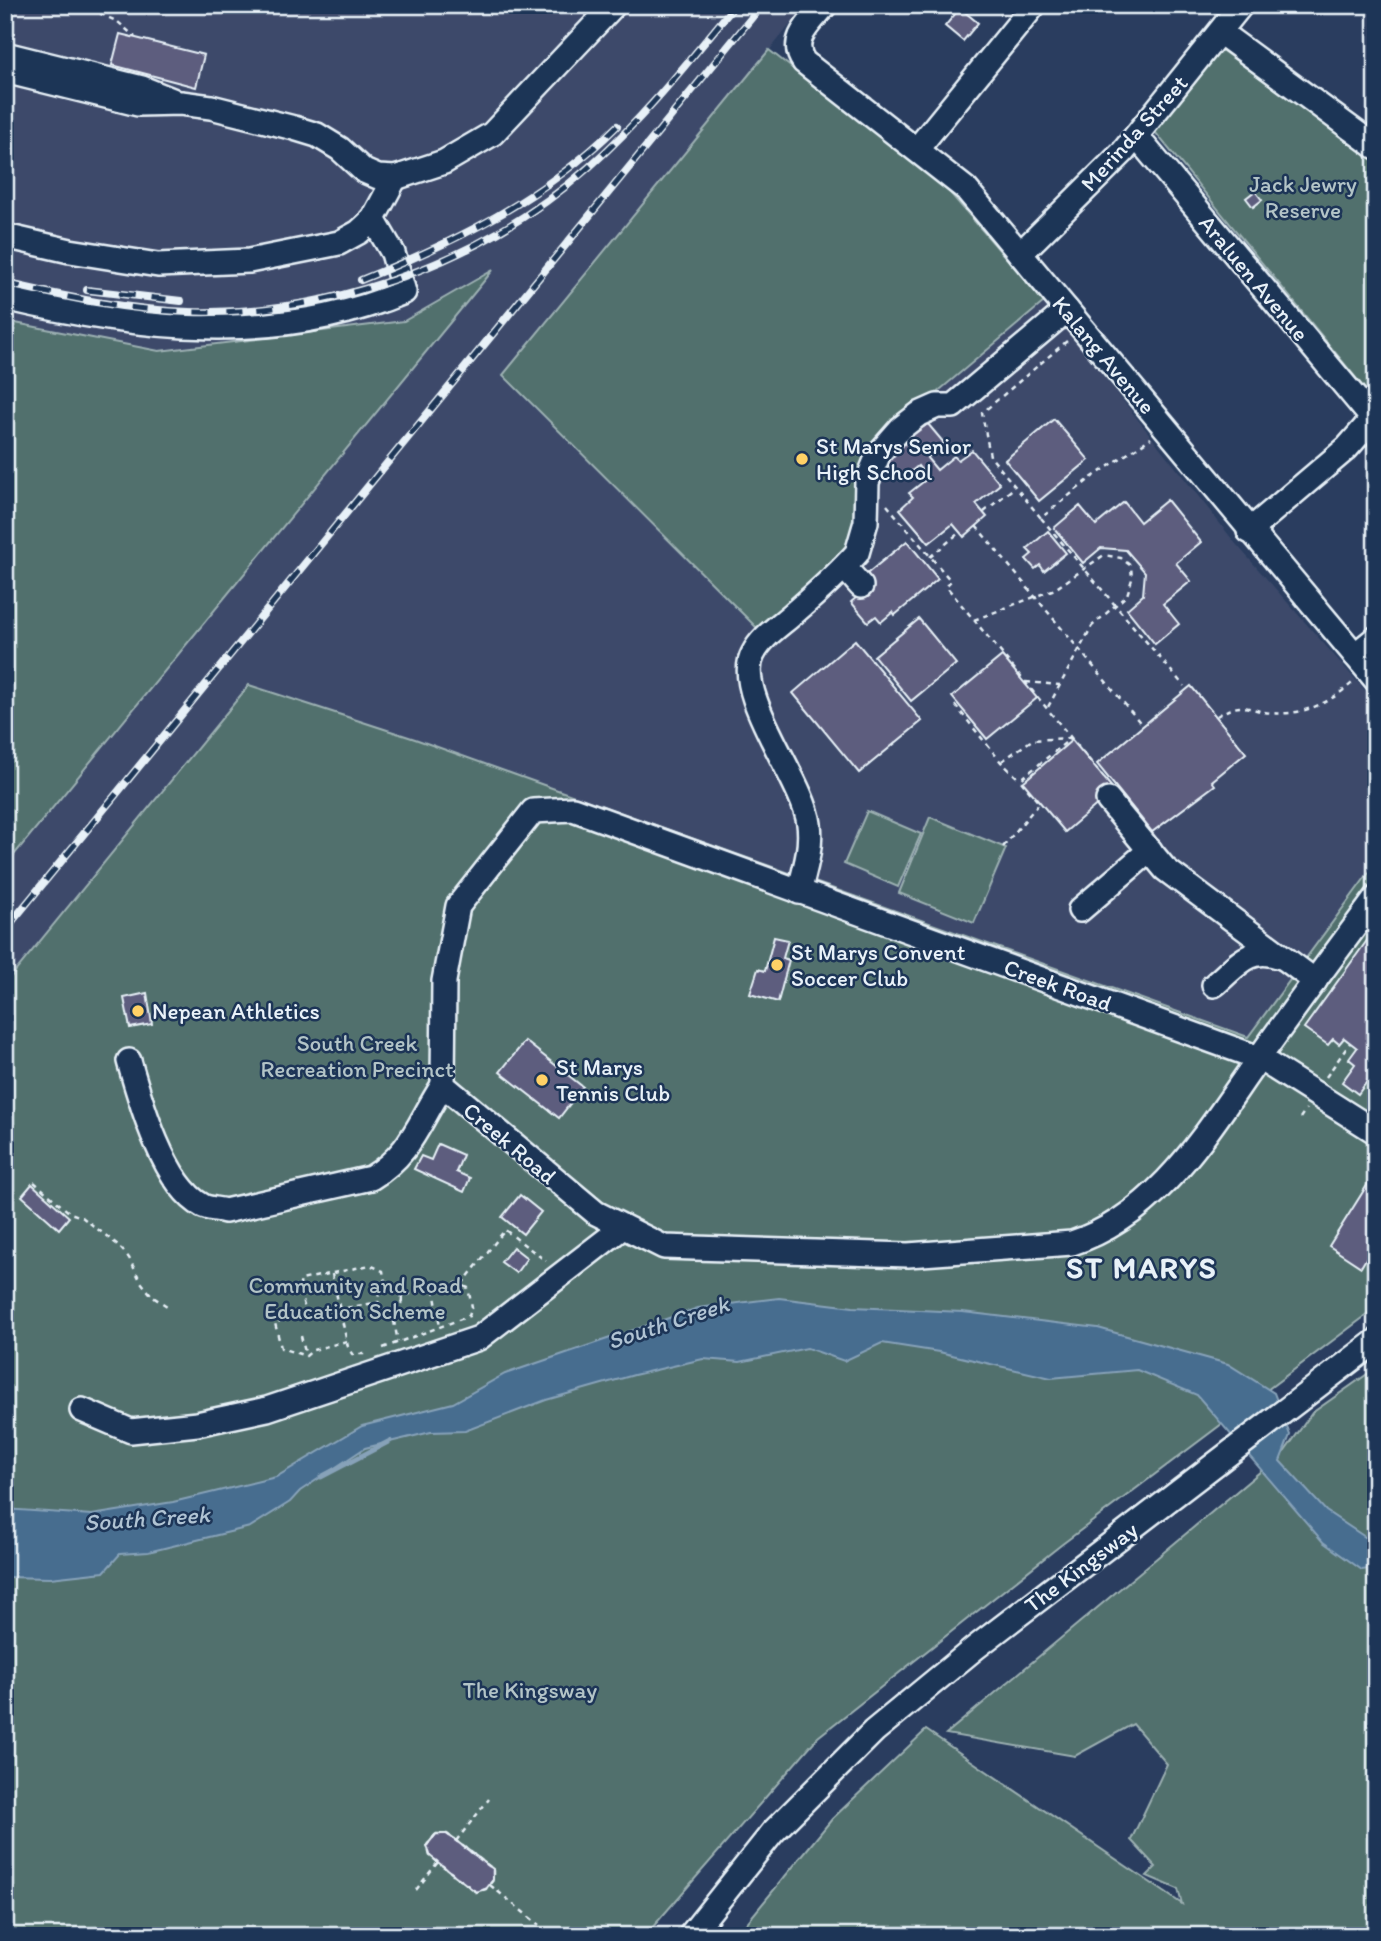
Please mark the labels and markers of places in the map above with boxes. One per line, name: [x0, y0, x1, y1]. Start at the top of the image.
place label: St Marys Senior High School: [816, 432, 971, 486]
marker: St Marys Senior High School: [794, 451, 810, 467]
place label: St Marys Convent Soccer Club: [791, 938, 966, 992]
marker: St Marys Convent Soccer Club: [769, 957, 785, 973]
place label: Nepean Athletics: [152, 997, 320, 1025]
marker: Nepean Athletics: [130, 1003, 146, 1019]
place label: St Marys Tennis Club: [556, 1053, 670, 1107]
marker: St Marys Tennis Club: [534, 1072, 550, 1088]

